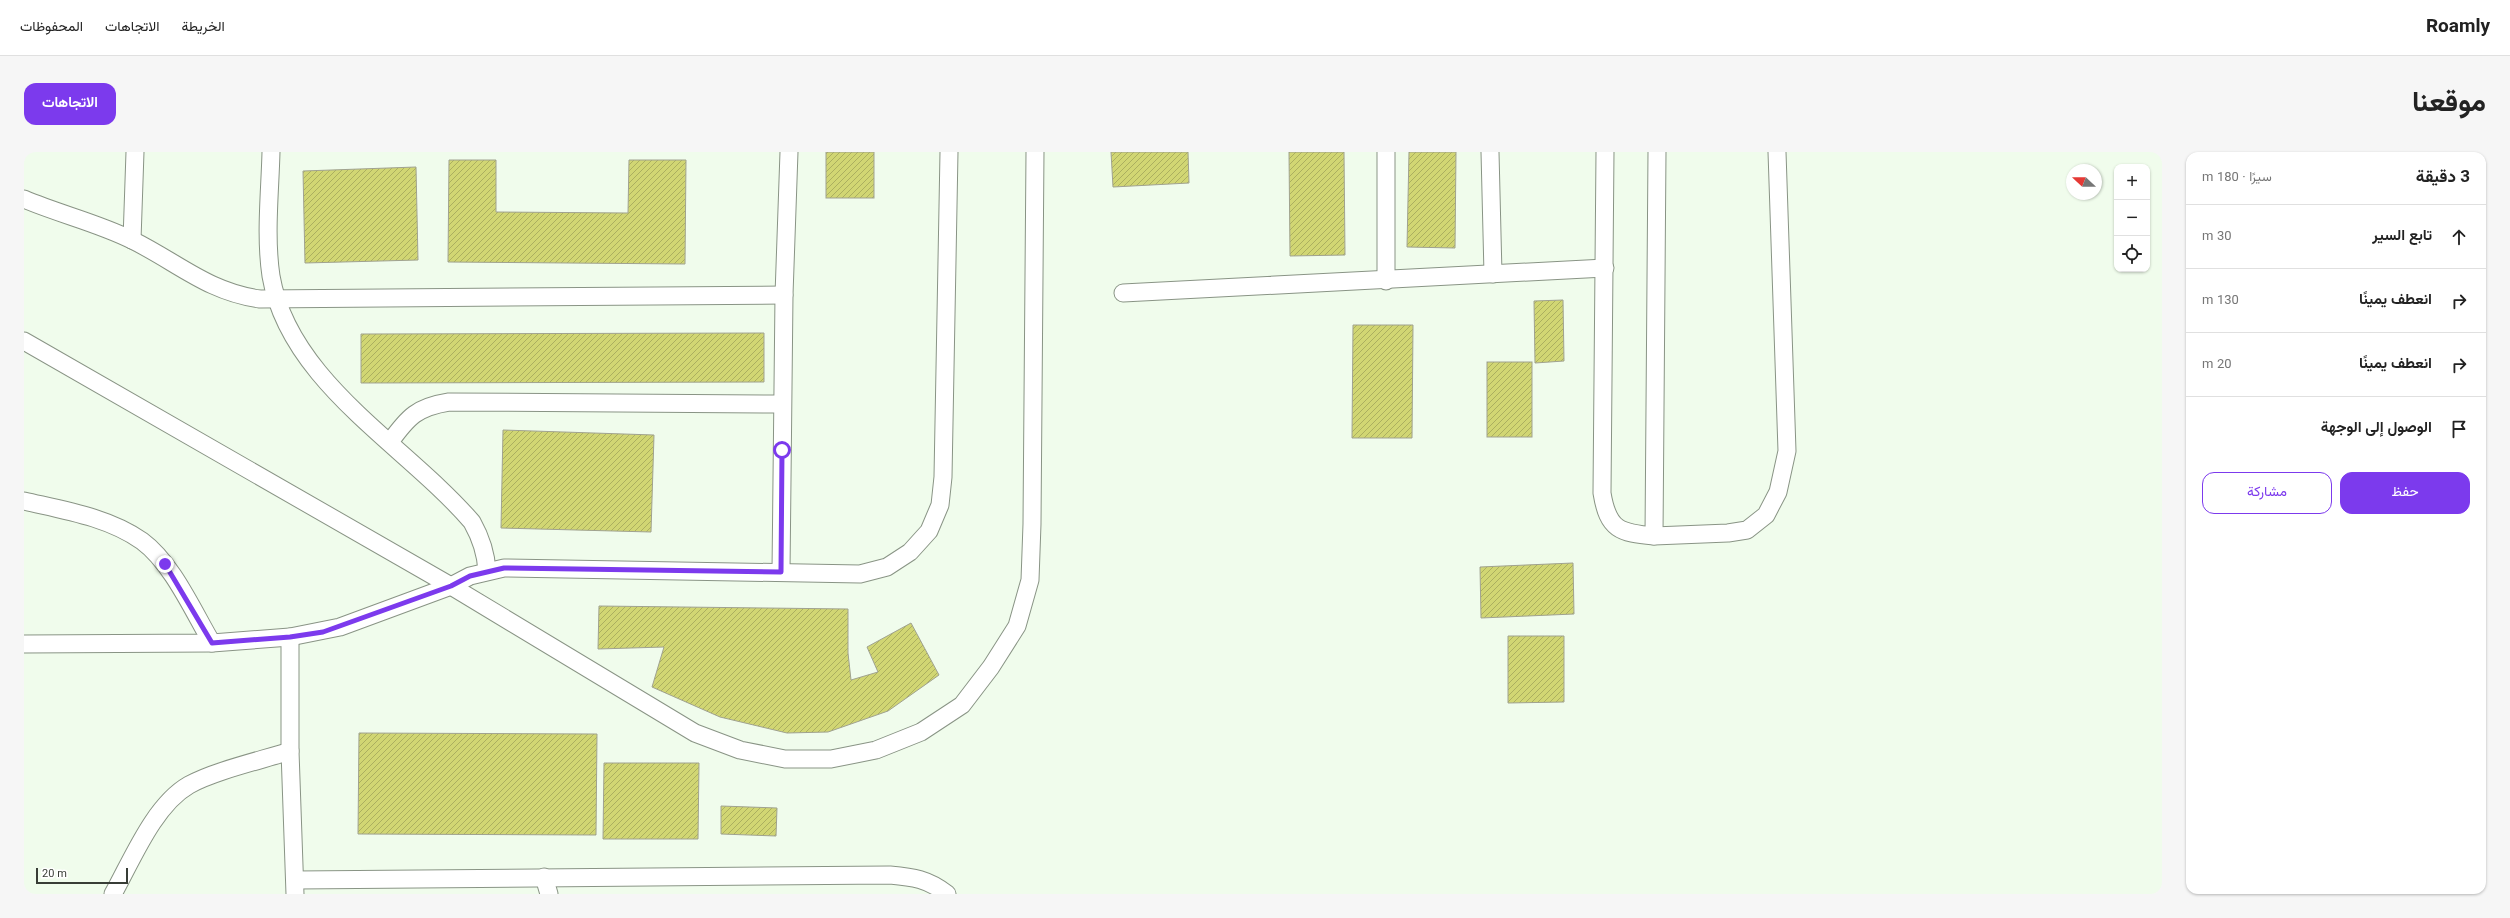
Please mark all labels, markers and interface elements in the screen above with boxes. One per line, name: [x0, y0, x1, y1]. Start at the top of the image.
text: Roamly: [2426, 13, 2490, 42]
text: المحفوظات: [20, 17, 83, 39]
text: الاتجاهات: [105, 17, 159, 39]
text: الخريطة: [181, 17, 225, 39]
text: موقعنا: [2412, 82, 2486, 126]
button: الاتجاهات: [24, 83, 116, 125]
north arrow: [2066, 164, 2102, 200]
map controls: [2114, 164, 2150, 272]
button: +: [2114, 164, 2150, 200]
text: 3 دقيقة: [2416, 165, 2470, 191]
text: سيرًا · 180 m: [2202, 168, 2272, 188]
button: −: [2114, 200, 2150, 236]
text: تابع السير: [2372, 225, 2432, 248]
icon: ahead: [2448, 226, 2470, 248]
text: 30 m: [2202, 227, 2232, 247]
button: locate: [2114, 236, 2150, 272]
text: انعطف يمينًا: [2359, 289, 2432, 312]
icon: right: [2448, 290, 2470, 312]
text: 130 m: [2202, 291, 2239, 311]
text: انعطف يمينًا: [2359, 353, 2432, 376]
icon: right: [2448, 354, 2470, 376]
text: 20 m: [2202, 355, 2232, 375]
text: الوصول إلى الوجهة: [2321, 417, 2432, 440]
icon: arrive: [2448, 418, 2470, 440]
route start: [773, 441, 791, 459]
button: مشاركة: [2202, 472, 2332, 514]
button: حفظ: [2340, 472, 2470, 514]
route end: [156, 555, 174, 573]
scale bar: [36, 866, 128, 885]
text: 20 m: [42, 866, 67, 883]

